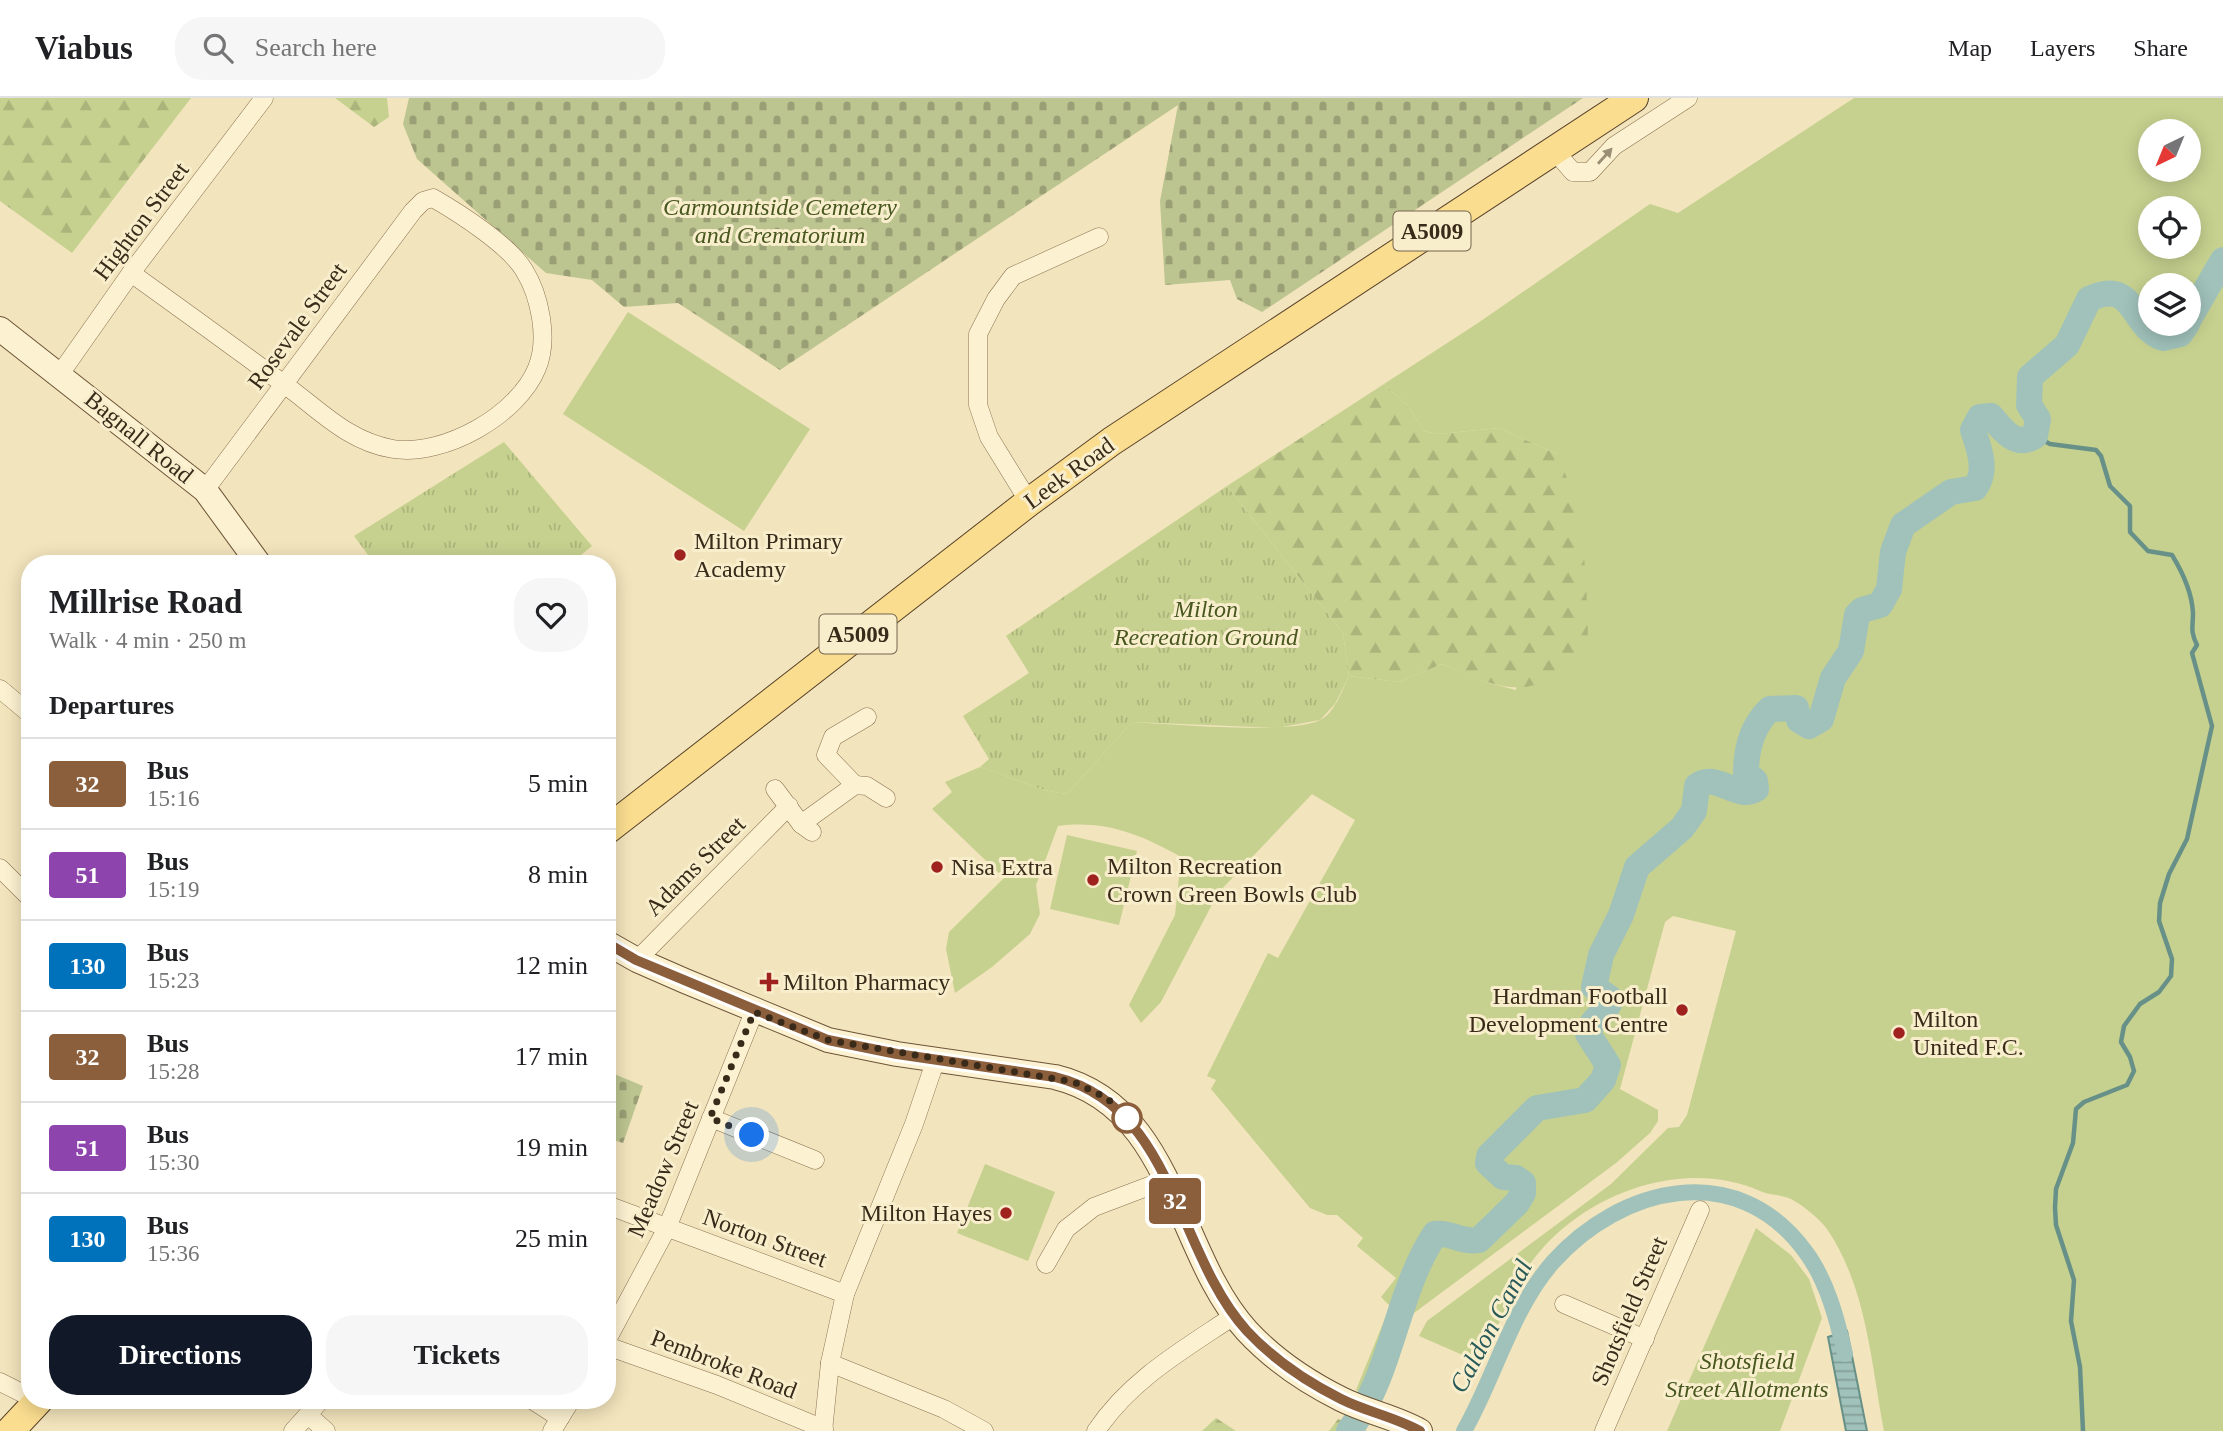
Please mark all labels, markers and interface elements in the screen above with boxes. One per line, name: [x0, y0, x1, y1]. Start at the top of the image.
search box: [175, 17, 665, 80]
icon: search: [199, 29, 237, 67]
text: Viabus: [35, 30, 133, 66]
text: Search here: [255, 33, 377, 62]
text: Map: [1948, 35, 1992, 61]
text: Layers: [2030, 35, 2095, 61]
text: Share: [2133, 35, 2188, 61]
north arrow: [2138, 119, 2202, 182]
map controls: [2138, 119, 2201, 336]
one-way arrow: [1597, 148, 1613, 165]
street label: Highton Street: [88, 157, 194, 285]
park label: Carmountside Cemetery and Crematorium: [663, 194, 897, 248]
button: locate: [2138, 196, 2201, 259]
road number: A5009: [1394, 212, 1470, 250]
street label: Rosevale Street: [242, 257, 352, 394]
button: layers: [2138, 273, 2201, 336]
street label: Bagnall Road: [80, 386, 198, 488]
street label: Leek Road: [1019, 432, 1119, 514]
place label: Milton Primary Academy: [694, 528, 843, 582]
marker: Milton Primary Academy: [672, 547, 688, 563]
button: heart: [514, 578, 588, 652]
text: Millrise Road: [49, 584, 242, 620]
park label: Milton Recreation Ground: [1113, 596, 1299, 650]
road number: A5009: [820, 614, 896, 654]
text: Walk · 4 min · 250 m: [49, 628, 246, 653]
text: Departures: [49, 691, 174, 720]
text: Bus: [147, 756, 189, 785]
text: 5 min: [528, 769, 588, 798]
text: 32: [76, 771, 100, 797]
text: 15:16: [147, 786, 199, 811]
street label: Adams Street: [640, 811, 750, 921]
text: Bus: [147, 847, 189, 876]
place label: Milton Recreation Crown Green Bowls Club: [1107, 853, 1357, 907]
place label: Nisa Extra: [951, 854, 1053, 880]
marker: Nisa Extra: [929, 859, 945, 875]
text: 8 min: [528, 860, 588, 889]
text: 51: [76, 862, 100, 888]
marker: Milton Recreation Crown Green Bowls Club: [1085, 872, 1101, 888]
text: 15:19: [147, 877, 199, 902]
text: Bus: [147, 938, 189, 967]
text: 12 min: [515, 951, 588, 980]
text: 130: [70, 953, 106, 979]
text: 15:23: [147, 968, 199, 993]
place label: Milton Pharmacy: [783, 969, 950, 995]
marker: Milton Pharmacy: [761, 974, 777, 990]
place label: Hardman Football Development Centre: [1469, 983, 1668, 1037]
marker: Hardman Football Development Centre: [1674, 1002, 1690, 1018]
place label: Milton United F.C.: [1913, 1006, 2024, 1060]
marker: Milton United F.C.: [1891, 1025, 1907, 1041]
text: Bus: [147, 1029, 189, 1058]
text: 17 min: [515, 1042, 588, 1071]
text: 32: [76, 1044, 100, 1070]
text: 15:28: [147, 1059, 199, 1084]
street label: Meadow Street: [623, 1096, 704, 1241]
unlabelled marker: [1112, 1103, 1142, 1133]
your location: [734, 1117, 769, 1152]
text: Bus: [147, 1120, 189, 1149]
text: 19 min: [515, 1133, 588, 1162]
text: 51: [76, 1135, 100, 1161]
text: 15:30: [147, 1150, 199, 1175]
line badge: 32: [1144, 1178, 1206, 1224]
text: 32: [1163, 1188, 1187, 1214]
place label: Milton Hayes: [861, 1200, 992, 1226]
street label: Norton Street: [699, 1204, 831, 1273]
marker: Milton Hayes: [998, 1205, 1014, 1221]
text: Bus: [147, 1211, 189, 1240]
text: 25 min: [515, 1224, 588, 1253]
text: 130: [70, 1226, 106, 1252]
street label: Shotsfield Street: [1586, 1232, 1672, 1389]
text: 15:36: [147, 1241, 199, 1266]
water label: Caldon Canal: [1444, 1254, 1538, 1398]
button: Directions: [49, 1315, 312, 1395]
button: Tickets: [326, 1315, 588, 1395]
street label: Pembroke Road: [647, 1324, 801, 1404]
park label: Shotsfield Street Allotments: [1665, 1348, 1829, 1402]

